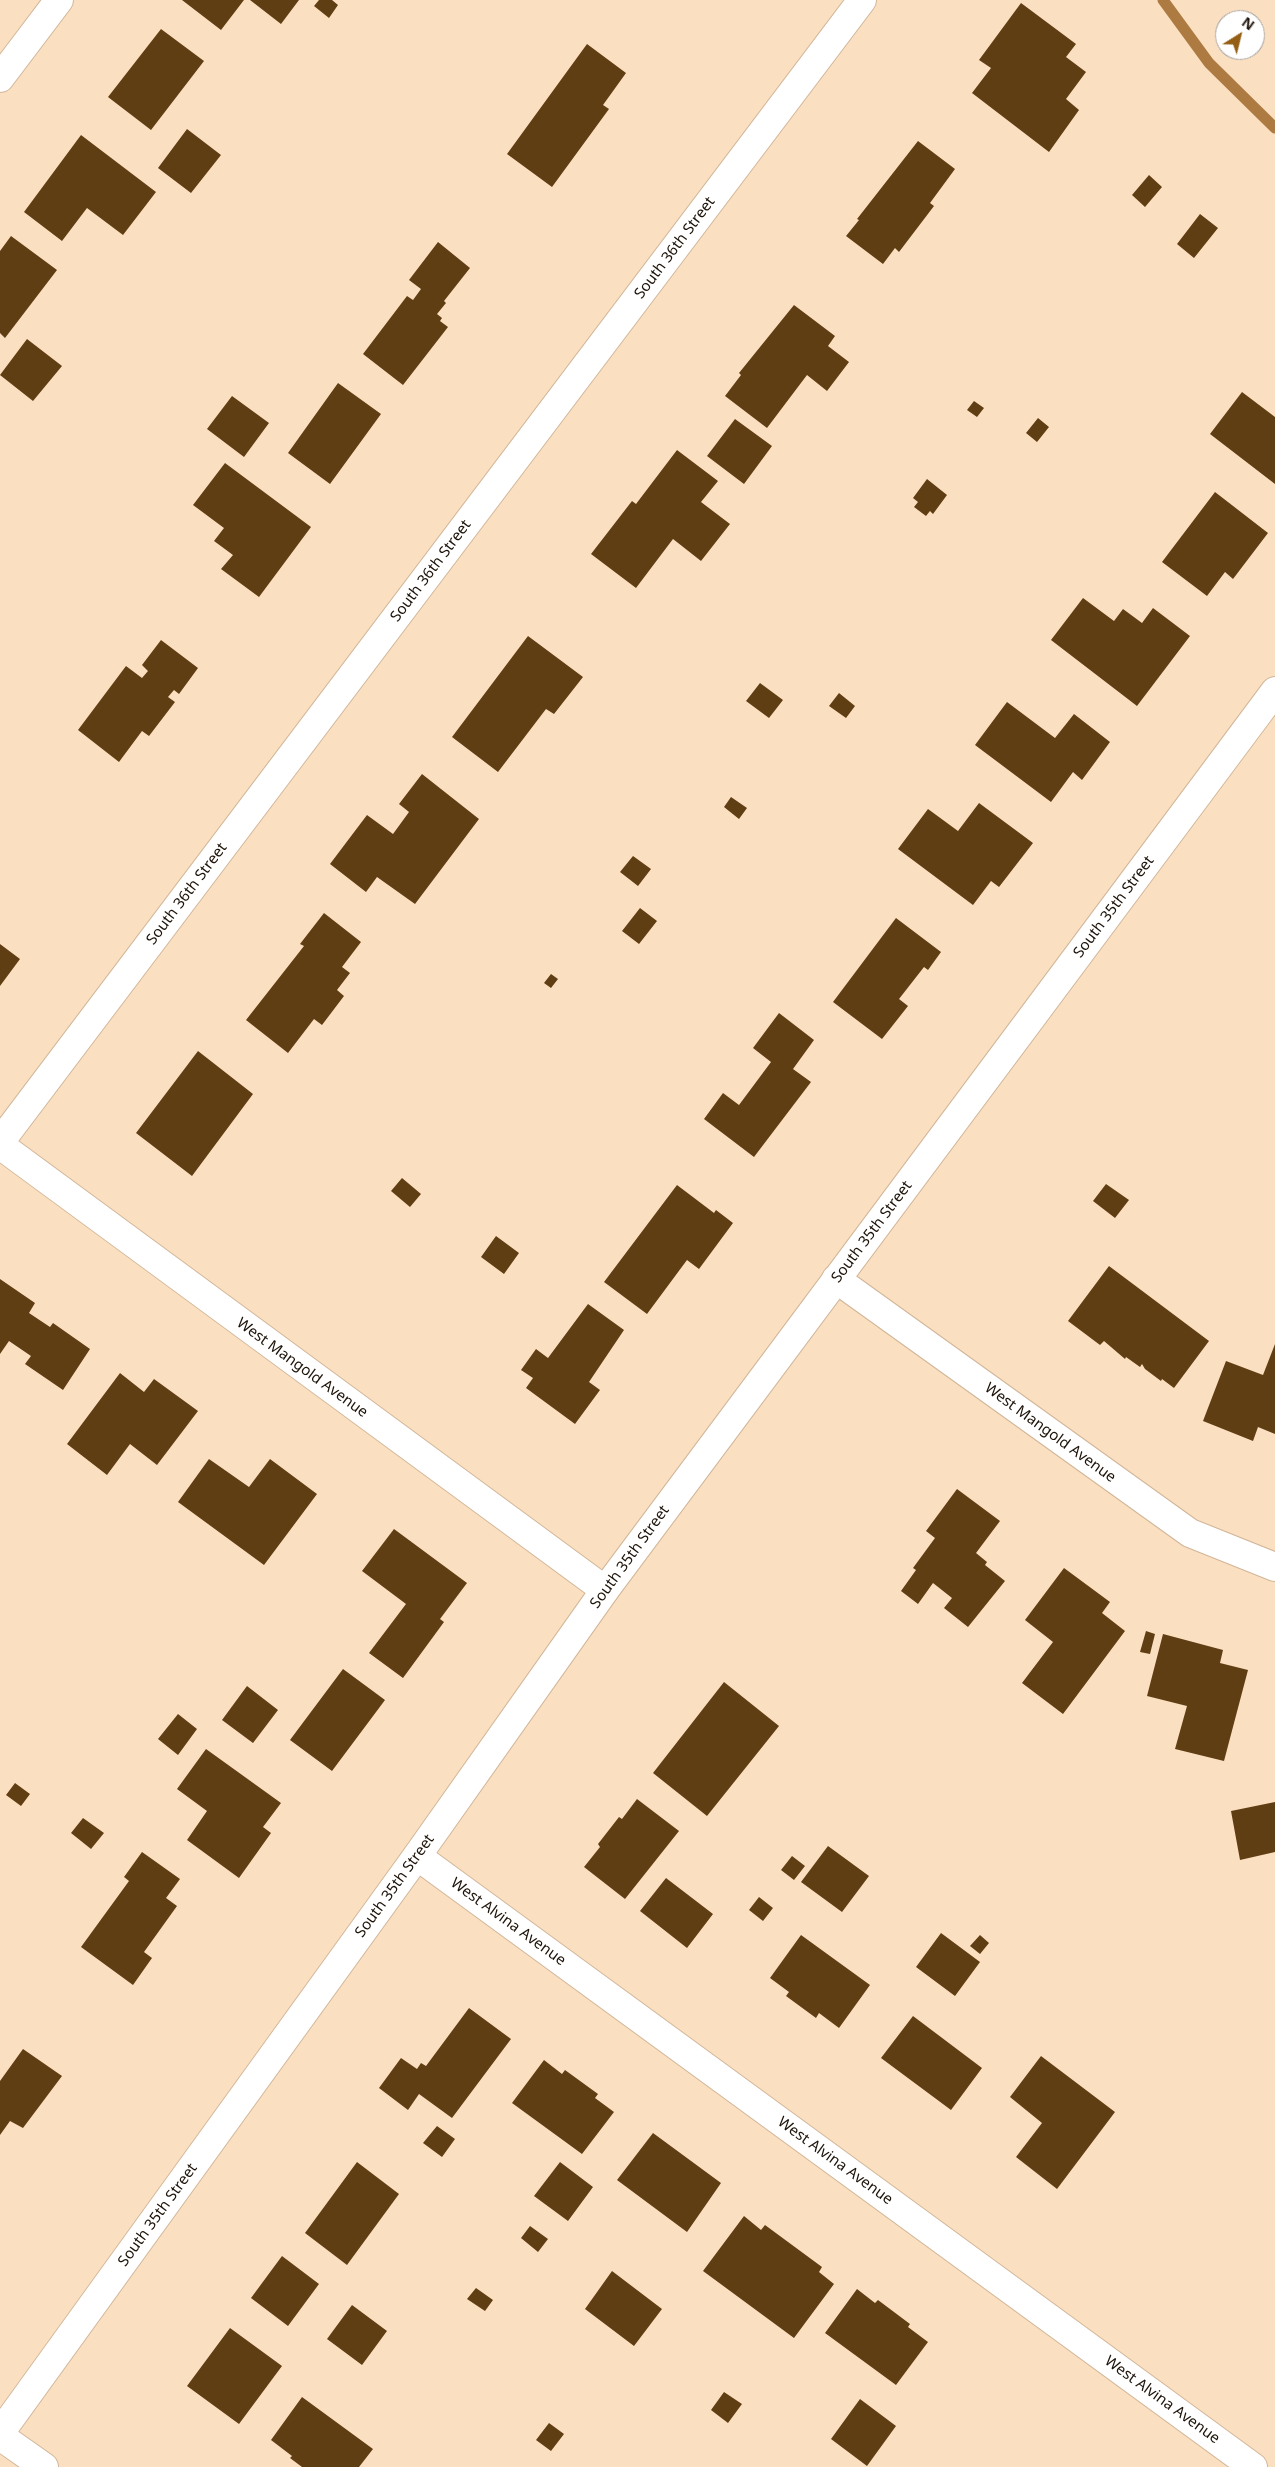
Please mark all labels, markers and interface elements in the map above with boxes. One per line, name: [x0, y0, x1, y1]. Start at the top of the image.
north arrow: [1215, 10, 1265, 60]
text: N: [1238, 12, 1259, 34]
street label: South 36th Street: [631, 194, 719, 302]
street label: South 36th Street: [387, 517, 475, 625]
street label: South 36th Street: [143, 840, 231, 948]
street label: South 35th Street: [1070, 853, 1158, 961]
street label: South 35th Street: [828, 1178, 916, 1286]
street label: West Mangold Avenue: [233, 1314, 371, 1422]
street label: West Mangold Avenue: [981, 1379, 1119, 1487]
street label: South 35th Street: [587, 1502, 673, 1612]
street label: South 35th Street: [352, 1831, 438, 1941]
street label: West Alvina Avenue: [447, 1874, 569, 1970]
street label: West Alvina Avenue: [774, 2113, 896, 2209]
street label: South 35th Street: [115, 2160, 201, 2270]
street label: West Alvina Avenue: [1101, 2352, 1223, 2448]

